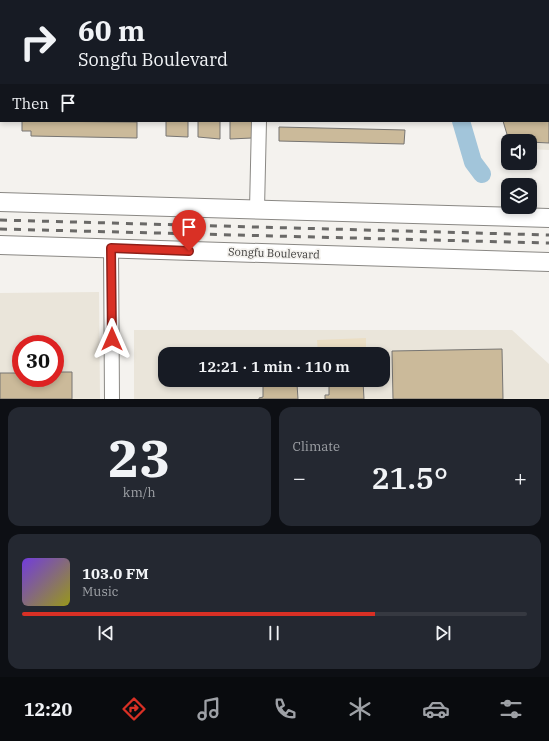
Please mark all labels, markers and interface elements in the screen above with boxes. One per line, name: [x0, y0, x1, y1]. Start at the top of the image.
text: 60 m: [78, 12, 145, 49]
icon: right: [12, 16, 64, 68]
text: Songfu Boulevard: [78, 48, 228, 71]
icon: arrive: [57, 92, 79, 114]
text: Then: [12, 94, 49, 113]
map controls: [501, 134, 537, 214]
button: sound: [501, 134, 537, 170]
button: layers: [501, 178, 537, 214]
pin: [172, 210, 206, 251]
icon: arrive: [178, 216, 200, 238]
street label: Songfu Boulevard: [228, 244, 320, 262]
position arrow: [91, 318, 133, 360]
speed limit sign: 30: [12, 335, 64, 387]
text: 12:21 · 1 min · 110 m: [198, 357, 350, 376]
text: 23: [108, 424, 170, 491]
text: Climate: [293, 438, 340, 455]
text: 21.5°: [372, 458, 448, 497]
text: −: [293, 463, 306, 492]
text: +: [514, 463, 527, 492]
text: km/h: [123, 484, 156, 501]
text: 103.0 FM: [82, 564, 149, 583]
text: Music: [82, 583, 119, 600]
icon: previous: [95, 622, 117, 644]
icon: pause: [263, 622, 285, 644]
icon: next: [432, 622, 454, 644]
icon: directions: [120, 695, 148, 723]
icon: music: [195, 695, 223, 723]
icon: phone: [271, 695, 299, 723]
icon: climate: [346, 695, 374, 723]
icon: car: [422, 695, 450, 723]
icon: filters: [497, 695, 525, 723]
text: 12:20: [24, 698, 72, 721]

